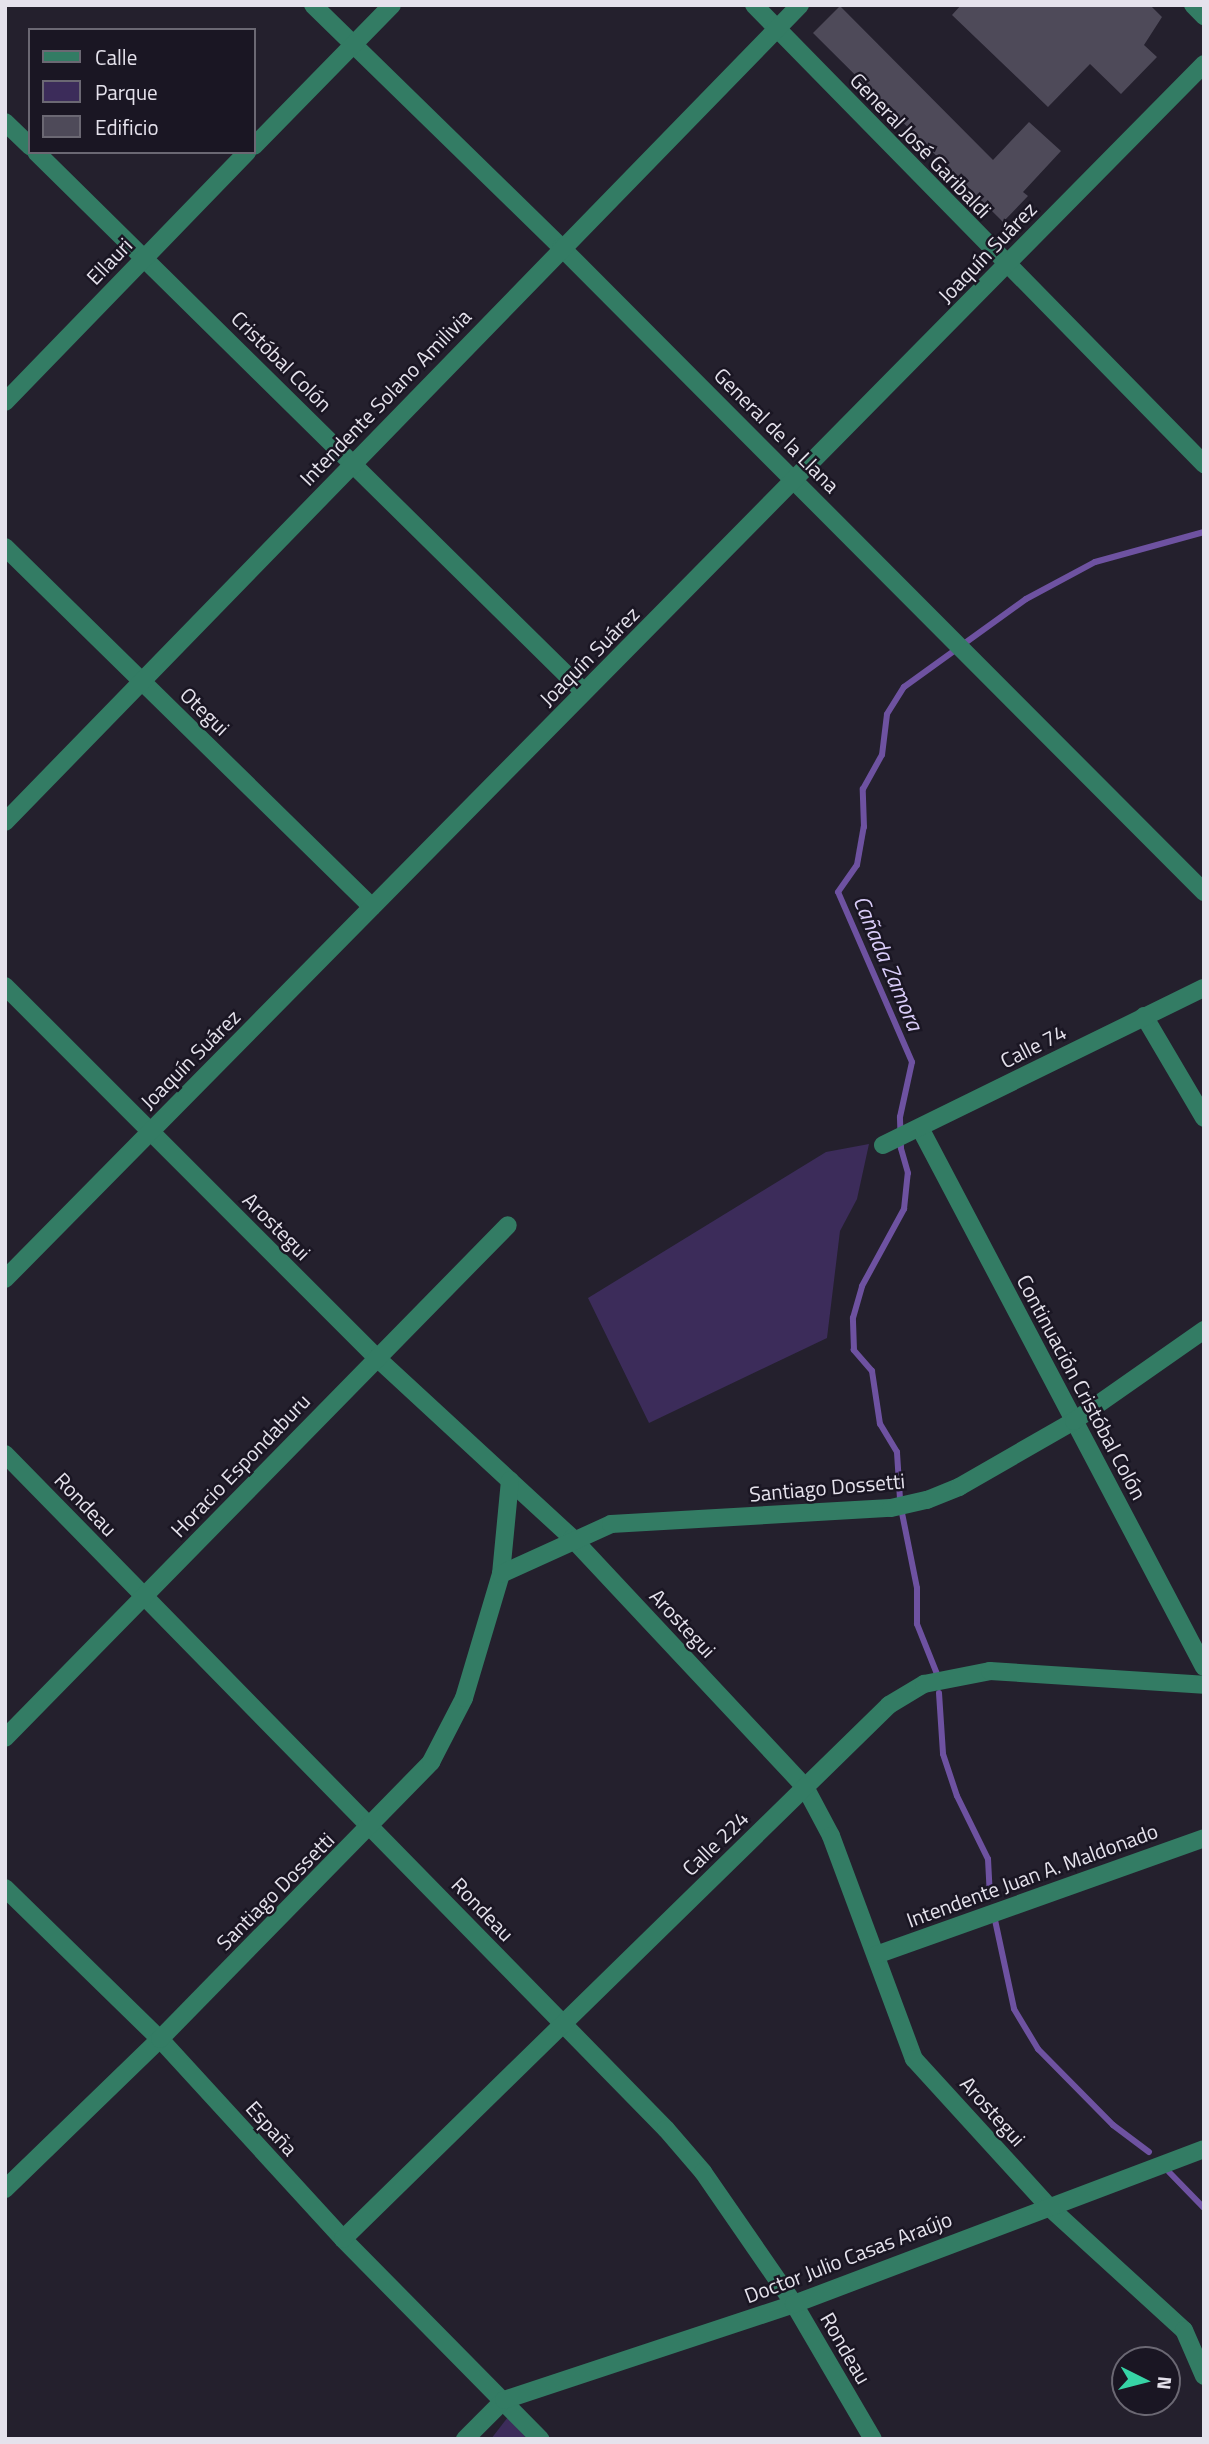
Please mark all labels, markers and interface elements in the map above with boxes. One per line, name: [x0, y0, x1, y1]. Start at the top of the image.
legend: [28, 28, 256, 154]
text: Calle: [95, 41, 137, 73]
street label: General José Garibaldi: [845, 67, 997, 223]
text: Parque: [95, 76, 158, 108]
text: Edificio: [95, 111, 159, 143]
street label: Joaquín Suárez: [933, 196, 1041, 308]
street label: Ellauri: [81, 233, 137, 289]
street label: Intendente Solano Amilivia: [294, 304, 476, 490]
street label: Cristóbal Colón: [226, 305, 338, 417]
street label: General de la Llana: [709, 362, 845, 498]
street label: Joaquín Suárez: [534, 601, 644, 711]
street label: Otegui: [175, 682, 235, 740]
water label: Cañada Zamora: [847, 891, 929, 1035]
street label: Joaquín Suárez: [135, 1004, 245, 1114]
street label: Calle 74: [996, 1019, 1070, 1073]
street label: Arostegui: [238, 1187, 316, 1265]
street label: Continuación Cristóbal Colón: [1012, 1270, 1152, 1504]
street label: Horacio Espondaburu: [165, 1388, 315, 1542]
street label: Rondeau: [50, 1467, 122, 1541]
street label: Santiago Dossetti: [748, 1468, 906, 1506]
street label: Arostegui: [645, 1583, 721, 1663]
street label: Calle 224: [677, 1805, 753, 1881]
street label: Intendente Juan A. Maldonado: [903, 1818, 1161, 1932]
street label: Santiago Dossetti: [211, 1827, 339, 1955]
street label: Rondeau: [447, 1872, 519, 1946]
street label: Arostegui: [955, 2071, 1031, 2151]
street label: España: [241, 2096, 303, 2160]
street label: Doctor Julio Casas Araújo: [741, 2206, 955, 2308]
street label: Rondeau: [815, 2308, 877, 2388]
north arrow: [1111, 2346, 1181, 2416]
text: N: [1150, 2375, 1181, 2391]

